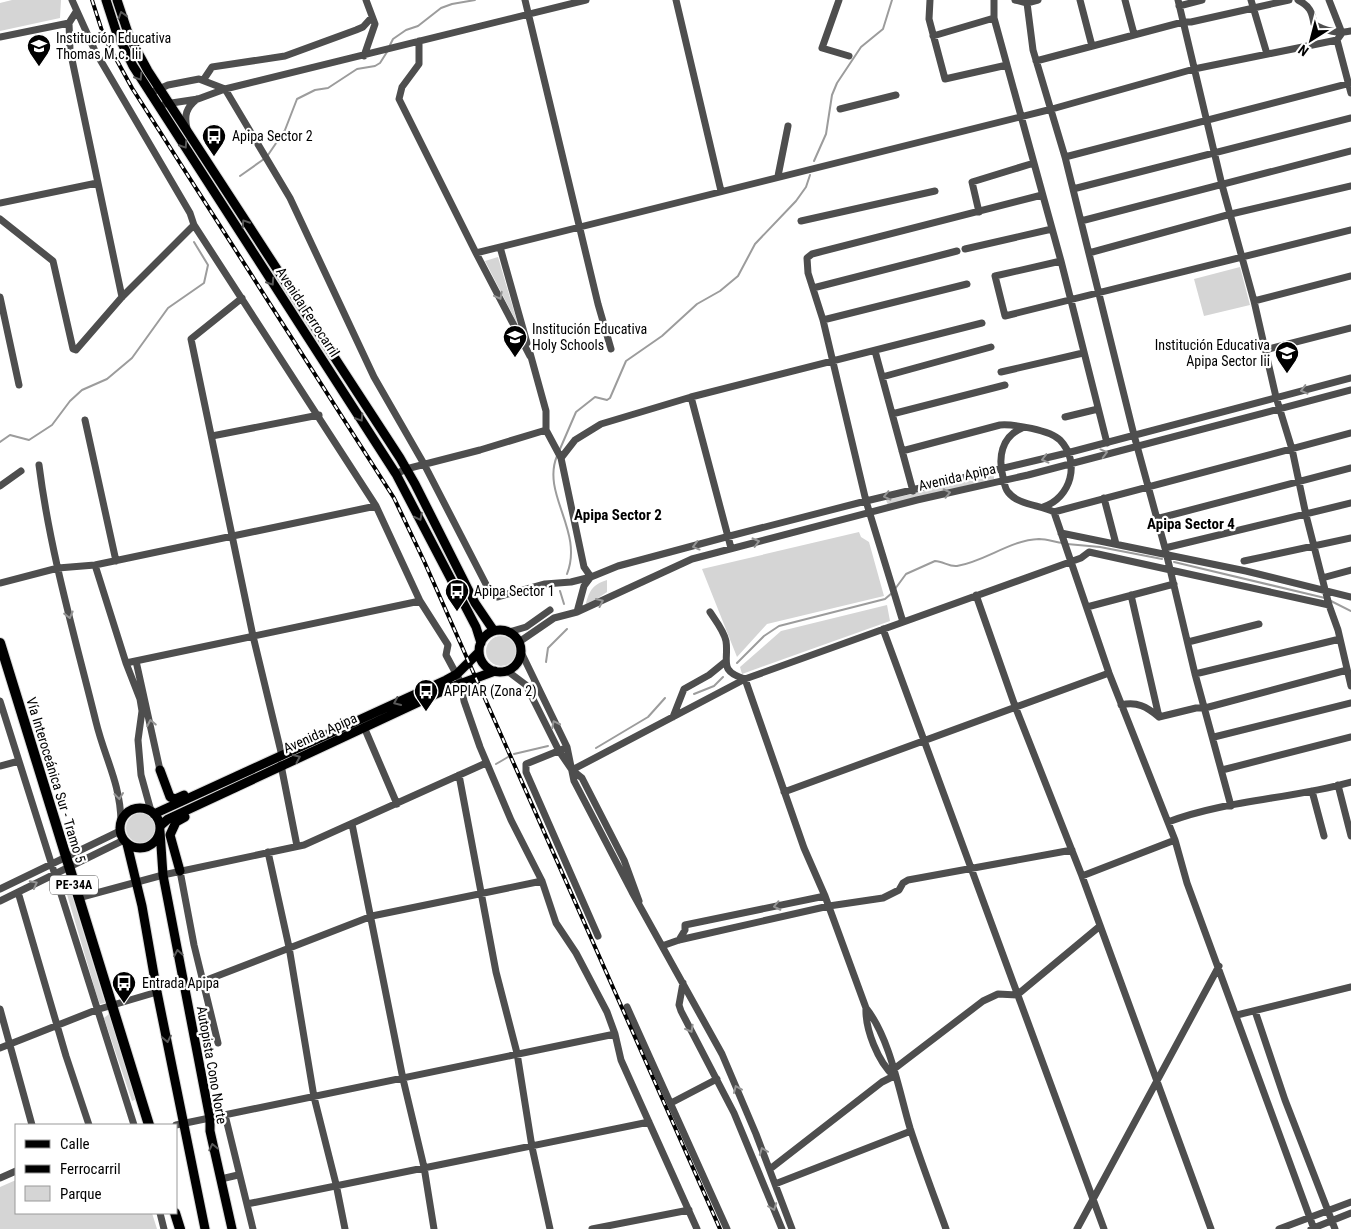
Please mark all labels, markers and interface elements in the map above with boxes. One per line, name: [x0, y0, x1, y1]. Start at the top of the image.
one-way arrow: [117, 11, 127, 19]
north arrow: [1286, 15, 1336, 65]
place label: Institución Educativa Thomas M.c. Iii: [56, 30, 171, 62]
school or university icon: Institución Educativa Thomas M.c. Iii: [26, 33, 52, 67]
text: N: [1295, 42, 1312, 60]
one-way arrow: [133, 71, 143, 80]
bus stop icon: Apipa Sector 2: [201, 123, 227, 157]
place label: Apipa Sector 2: [232, 128, 313, 144]
one-way arrow: [177, 140, 187, 149]
one-way arrow: [242, 219, 251, 228]
street label: Avenida Ferrocarril: [273, 264, 343, 360]
one-way arrow: [265, 276, 274, 286]
one-way arrow: [493, 291, 503, 300]
place label: Institución Educativa Holy Schools: [532, 321, 647, 353]
school or university icon: Institución Educativa Holy Schools: [502, 324, 528, 358]
place label: Institución Educativa Apipa Sector Iii: [1155, 337, 1270, 369]
school or university icon: Institución Educativa Apipa Sector Iii: [1274, 340, 1300, 374]
one-way arrow: [1299, 384, 1308, 395]
one-way arrow: [354, 413, 364, 422]
one-way arrow: [1100, 449, 1108, 459]
one-way arrow: [1042, 453, 1050, 463]
street label: Avenida Apipa: [917, 460, 997, 494]
one-way arrow: [943, 488, 951, 499]
one-way arrow: [883, 490, 892, 501]
district label: Apipa Sector 2: [574, 506, 662, 524]
one-way arrow: [413, 511, 423, 520]
district label: Apipa Sector 4: [1147, 515, 1235, 533]
one-way arrow: [751, 537, 760, 548]
one-way arrow: [692, 540, 700, 550]
bus stop icon: Apipa Sector 1: [444, 578, 470, 612]
place label: Apipa Sector 1: [474, 583, 555, 599]
one-way arrow: [595, 597, 604, 608]
one-way arrow: [64, 610, 74, 618]
bus stop icon: APPIAR (Zona 2): [413, 678, 439, 712]
place label: APPIAR (Zona 2): [444, 683, 537, 700]
street label: Vía Interoceánica Sur - Tramo 5: [23, 695, 89, 865]
one-way arrow: [393, 696, 402, 707]
street label: Avenida Apipa: [281, 710, 359, 756]
one-way arrow: [146, 718, 156, 727]
one-way arrow: [551, 720, 561, 729]
one-way arrow: [292, 754, 301, 765]
one-way arrow: [113, 793, 124, 801]
road number: PE-34A: [50, 876, 98, 894]
one-way arrow: [29, 880, 38, 890]
one-way arrow: [773, 900, 782, 911]
one-way arrow: [173, 949, 183, 958]
bus stop icon: Entrada Apipa: [111, 970, 137, 1004]
place label: Entrada Apipa: [142, 975, 219, 991]
street label: Autopista Cono Norte: [194, 1005, 230, 1126]
one-way arrow: [684, 1023, 694, 1032]
one-way arrow: [161, 1035, 172, 1044]
one-way arrow: [733, 1085, 744, 1094]
legend: [15, 1124, 178, 1214]
text: Calle: [60, 1135, 90, 1153]
one-way arrow: [208, 1143, 219, 1152]
one-way arrow: [759, 1147, 769, 1155]
text: Ferrocarril: [60, 1160, 121, 1178]
text: Parque: [60, 1185, 102, 1203]
one-way arrow: [767, 1202, 777, 1210]

